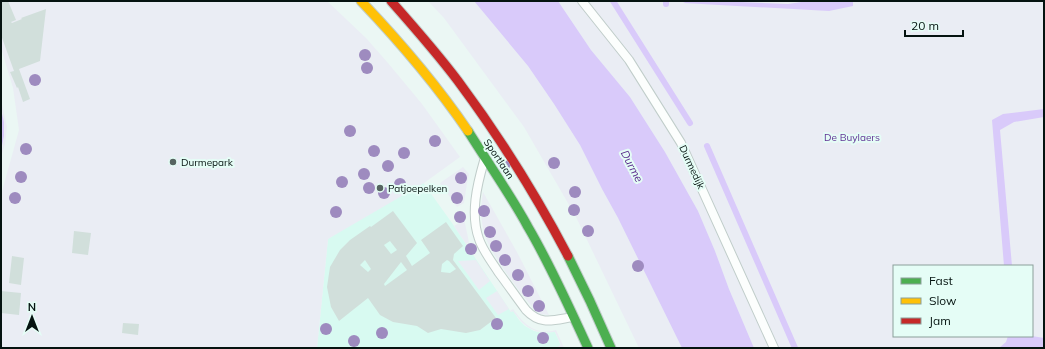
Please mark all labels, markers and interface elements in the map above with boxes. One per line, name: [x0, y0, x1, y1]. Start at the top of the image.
scale bar: [905, 12, 963, 38]
text: 20 m: [911, 18, 939, 33]
park label: De Buylaers: [824, 131, 880, 144]
street label: Sportlaan: [481, 136, 517, 182]
street label: Durmedijk: [676, 143, 708, 192]
water label: Durme: [618, 148, 646, 184]
place label: Durmepark: [181, 156, 234, 169]
marker: Durmepark: [168, 157, 178, 167]
place label: Patjoepelken: [388, 182, 448, 195]
marker: Patjoepelken: [375, 183, 385, 193]
legend: [893, 265, 1033, 337]
text: Fast: [929, 273, 953, 288]
text: Slow: [929, 293, 957, 308]
north arrow: [12, 297, 52, 337]
text: N: [28, 300, 36, 314]
text: Jam: [929, 313, 951, 328]

